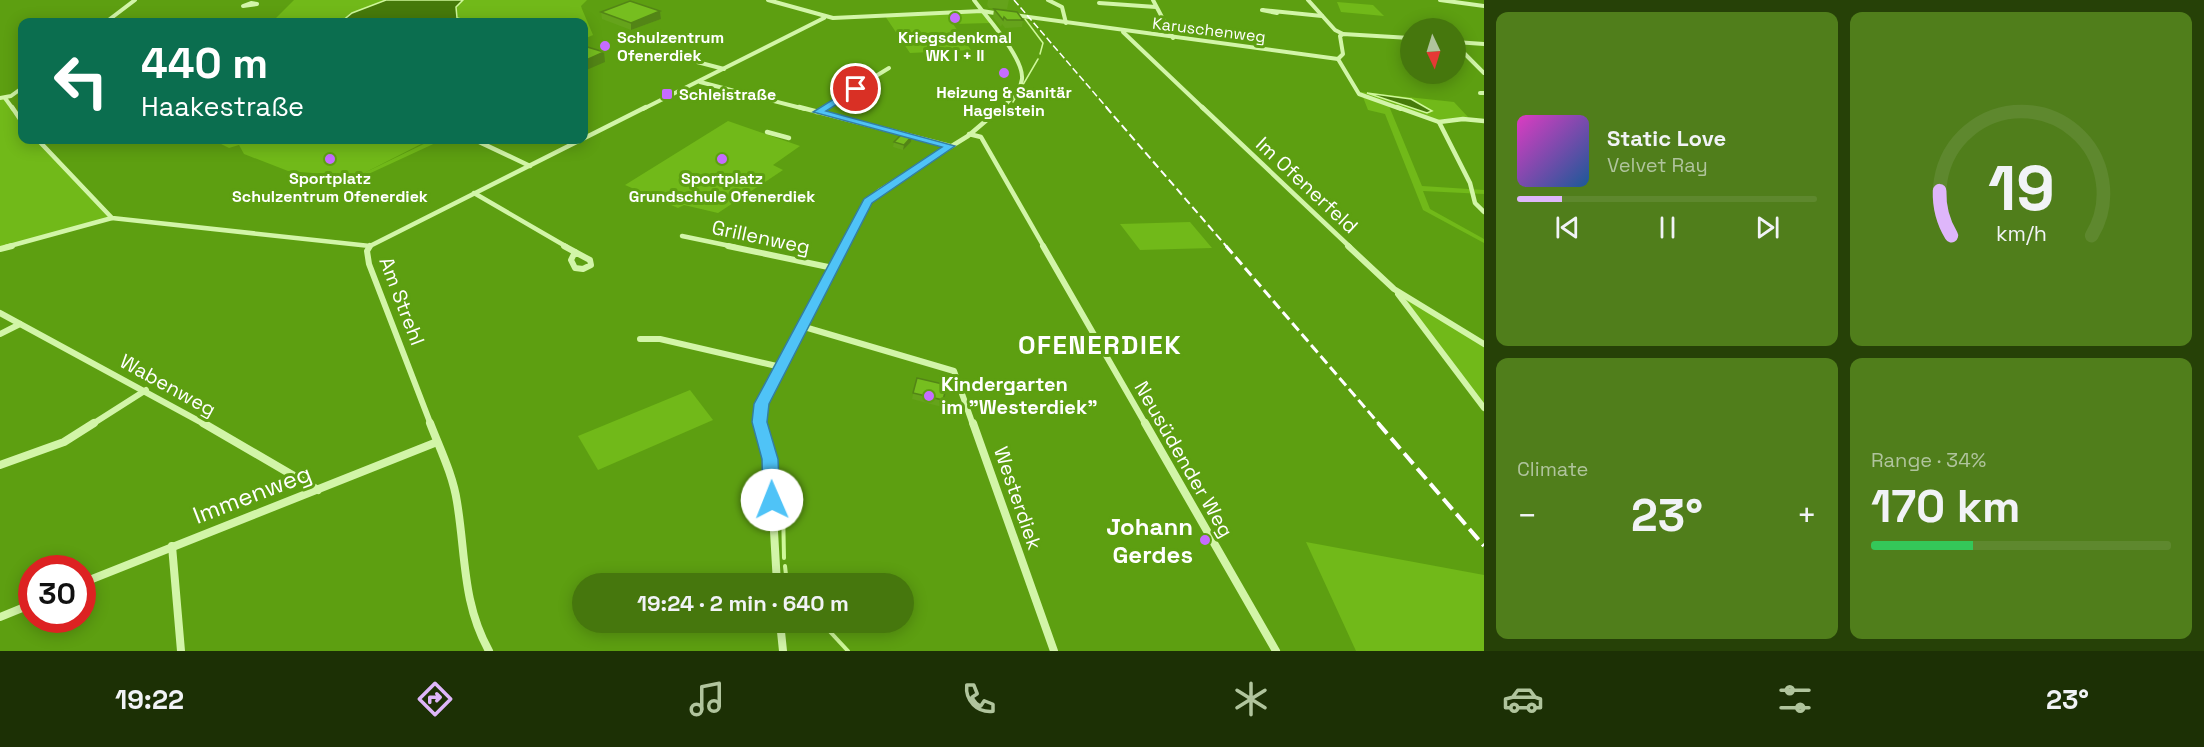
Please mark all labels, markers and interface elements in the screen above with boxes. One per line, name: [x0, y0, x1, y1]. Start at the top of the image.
marker: Kriegsdenkmal WK I + II: [948, 11, 962, 25]
street label: Karuschenweg: [1151, 13, 1267, 47]
north arrow: [1400, 18, 1466, 84]
map controls: [1400, 18, 1466, 84]
place label: Schulzentrum Ofenerdiek: [617, 27, 724, 66]
place label: Kriegsdenkmal WK I + II: [898, 27, 1012, 66]
text: 440 m: [141, 37, 268, 90]
marker: Schulzentrum Ofenerdiek: [598, 39, 612, 53]
icon: left: [42, 42, 120, 120]
pin: [830, 63, 881, 114]
marker: Heizung & Sanitär Hagelstein: [997, 66, 1011, 80]
icon: arrive: [839, 72, 872, 105]
place label: Heizung & Sanitär Hagelstein: [936, 82, 1072, 121]
place label: Schleistraße: [679, 84, 776, 105]
marker: Schleistraße: [660, 87, 674, 101]
text: Haakestraße: [141, 89, 304, 124]
text: Static Love: [1607, 124, 1726, 152]
street label: Im Ofenerfeld: [1250, 131, 1364, 239]
text: 19: [1988, 149, 2054, 228]
marker: Sportplatz Schulzentrum Ofenerdiek: [323, 152, 337, 166]
marker: Sportplatz Grundschule Ofenerdiek: [715, 152, 729, 166]
text: Velvet Ray: [1607, 152, 1708, 178]
place label: Sportplatz Schulzentrum Ofenerdiek: [232, 168, 428, 207]
place label: Sportplatz Grundschule Ofenerdiek: [629, 168, 815, 207]
icon: previous: [1551, 211, 1584, 244]
icon: pause: [1651, 211, 1684, 244]
icon: next: [1751, 211, 1784, 244]
street label: Grillenweg: [709, 214, 813, 260]
text: km/h: [1995, 221, 2047, 248]
street label: Am Strehl: [373, 253, 431, 349]
district label: OFENERDIEK: [1018, 328, 1182, 362]
street label: Wabenweg: [115, 348, 221, 422]
place label: Kindergarten im "Westerdiek": [941, 371, 1097, 420]
street label: Neusüdender Weg: [1129, 376, 1239, 542]
marker: Kindergarten im "Westerdiek": [922, 389, 936, 403]
street label: Westerdiek: [988, 443, 1048, 553]
text: Range · 34%: [1871, 447, 1986, 473]
text: Climate: [1517, 456, 1588, 482]
street label: Immenweg: [188, 457, 316, 531]
position arrow: [740, 468, 804, 532]
text: 170 km: [1871, 478, 2021, 535]
text: 23°: [1631, 487, 1703, 544]
text: −: [1517, 495, 1537, 537]
text: +: [1797, 495, 1817, 537]
place label: Johann Gerdes: [1106, 511, 1193, 570]
marker: Johann Gerdes: [1198, 533, 1212, 547]
speed limit sign: 30: [18, 555, 96, 633]
text: 19:24 · 2 min · 640 m: [637, 589, 849, 617]
icon: directions: [414, 678, 456, 720]
icon: music: [686, 678, 728, 720]
icon: phone: [958, 678, 1000, 720]
icon: climate: [1230, 678, 1272, 720]
icon: car: [1502, 678, 1544, 720]
icon: filters: [1774, 678, 1816, 720]
text: 19:22: [115, 682, 184, 717]
text: 23°: [2046, 682, 2089, 717]

